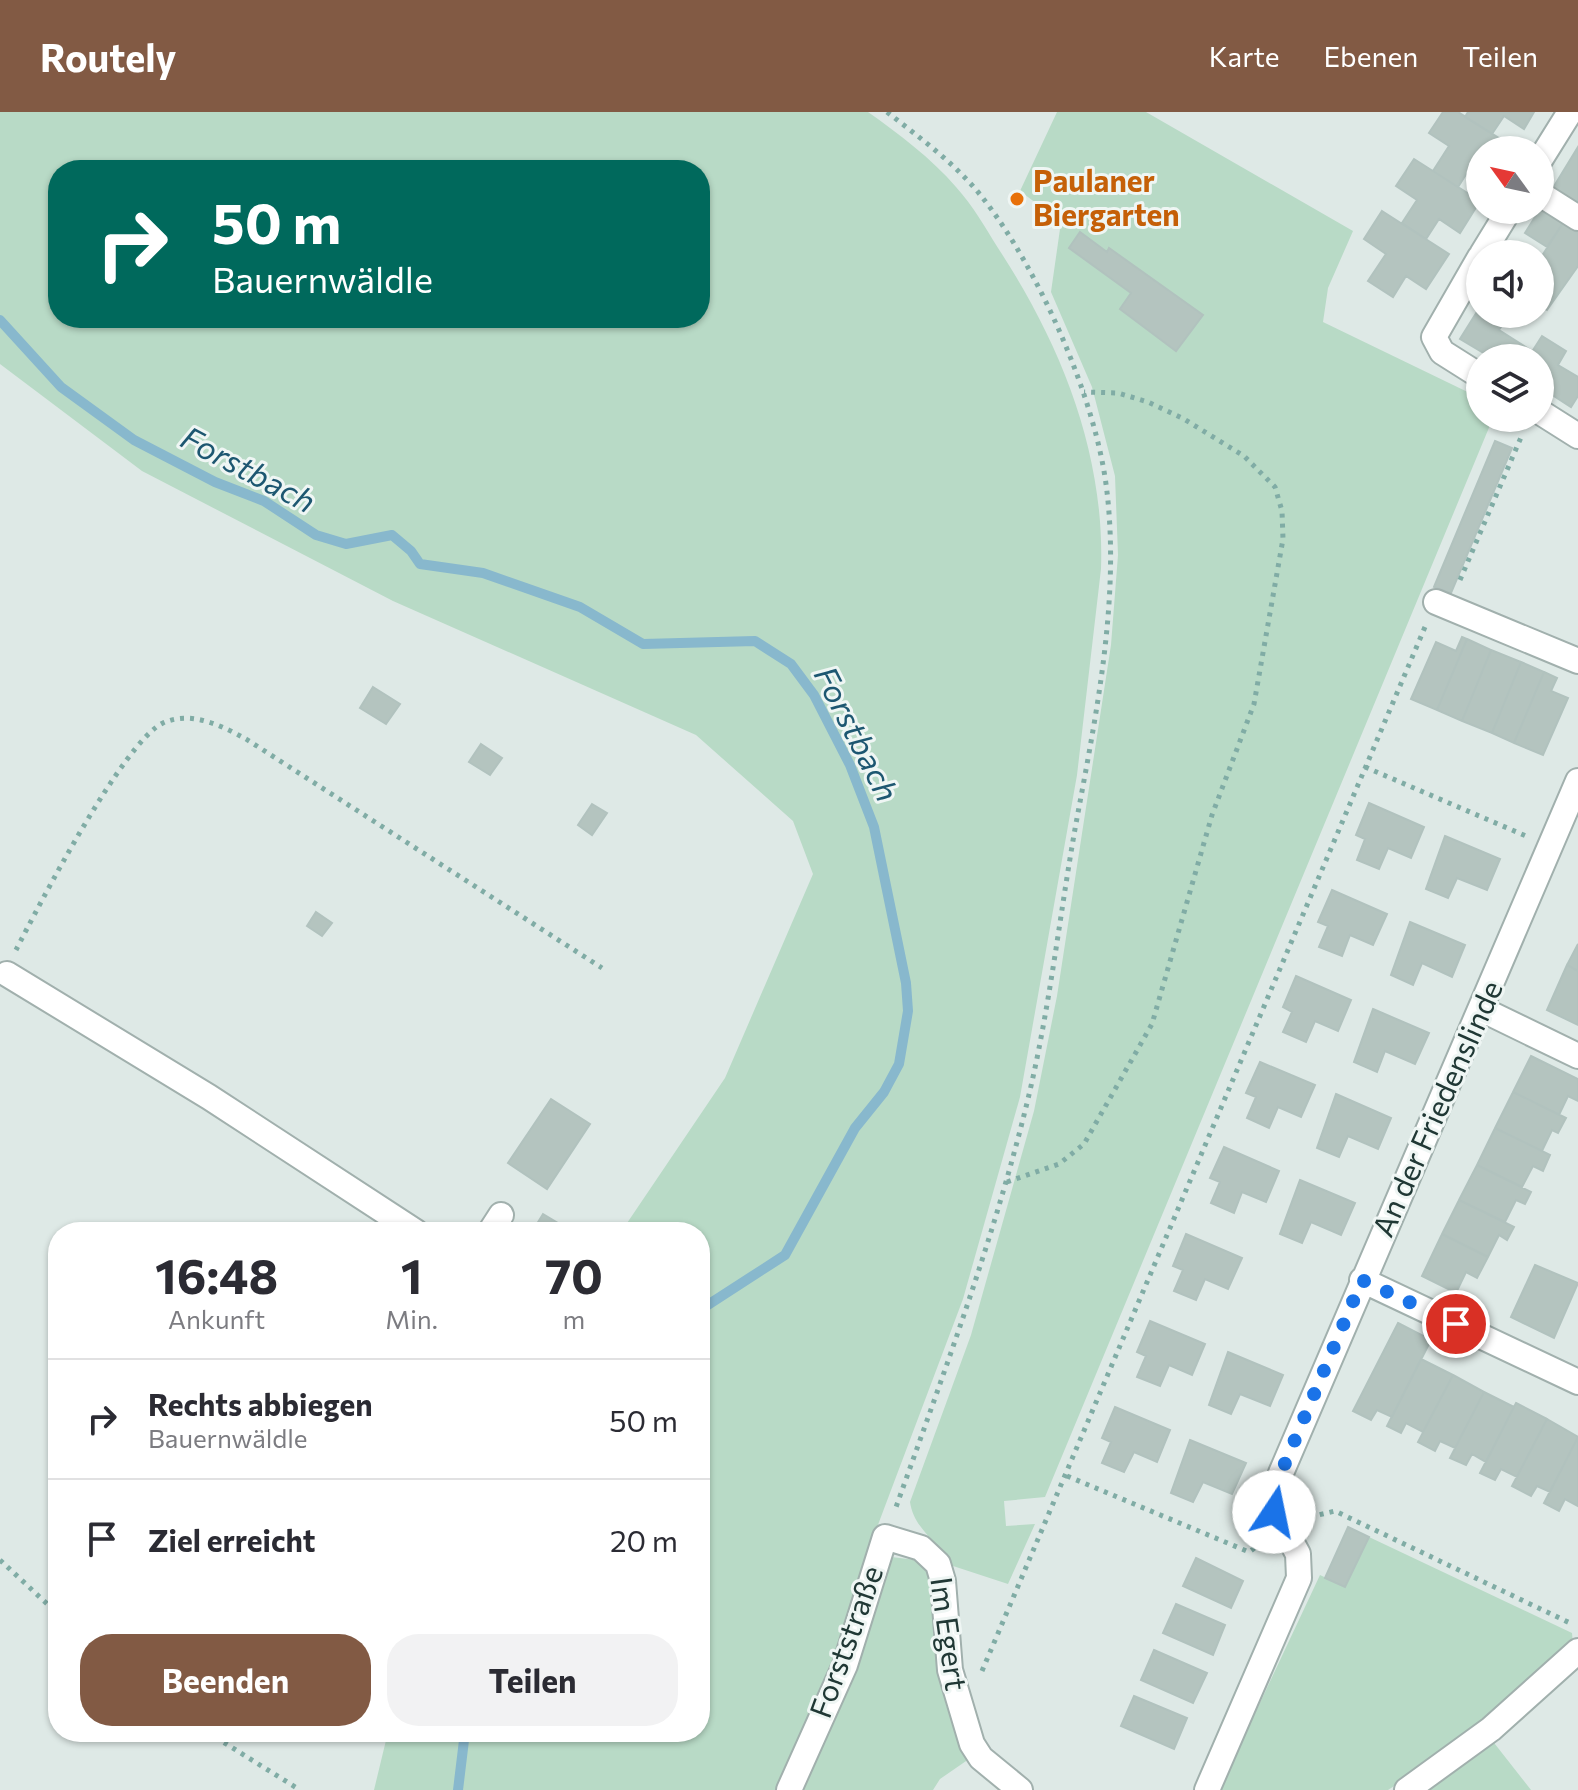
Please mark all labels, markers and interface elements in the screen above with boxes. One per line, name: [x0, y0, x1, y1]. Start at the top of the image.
text: Routely: [40, 33, 176, 80]
text: Karte: [1209, 39, 1280, 73]
text: Ebenen: [1324, 39, 1418, 73]
text: Teilen: [1462, 39, 1538, 73]
north arrow: [1466, 136, 1554, 224]
map controls: [1466, 136, 1554, 432]
place label: Paulaner Biergarten: [1033, 161, 1180, 232]
text: 50 m: [212, 187, 341, 256]
marker: Paulaner Biergarten: [1008, 190, 1026, 208]
icon: right: [80, 192, 184, 296]
button: sound: [1466, 240, 1554, 328]
text: Bauernwäldle: [212, 256, 433, 300]
button: layers: [1466, 344, 1554, 432]
water label: Forstbach: [175, 416, 323, 520]
water label: Forstbach: [807, 659, 909, 807]
street label: An der Friedenslinde: [1363, 974, 1509, 1242]
text: 16:48: [155, 1245, 278, 1304]
text: 1: [401, 1245, 422, 1304]
text: 70: [545, 1245, 603, 1304]
pin: [1422, 1290, 1490, 1358]
icon: arrive: [1434, 1302, 1478, 1346]
text: Ankunft: [168, 1303, 265, 1334]
text: Min.: [385, 1303, 438, 1334]
text: m: [563, 1303, 585, 1334]
text: Rechts abbiegen: [148, 1385, 373, 1422]
icon: right: [80, 1397, 124, 1441]
text: 50 m: [609, 1401, 678, 1438]
text: Bauernwäldle: [148, 1422, 308, 1453]
position arrow: [1232, 1470, 1316, 1554]
icon: arrive: [80, 1517, 124, 1561]
text: Ziel erreicht: [148, 1521, 316, 1558]
text: 20 m: [610, 1521, 678, 1558]
street label: Forststraße: [800, 1560, 889, 1722]
street label: Im Egert: [924, 1575, 977, 1693]
button: Beenden: [80, 1634, 371, 1726]
button: Teilen: [387, 1634, 678, 1726]

